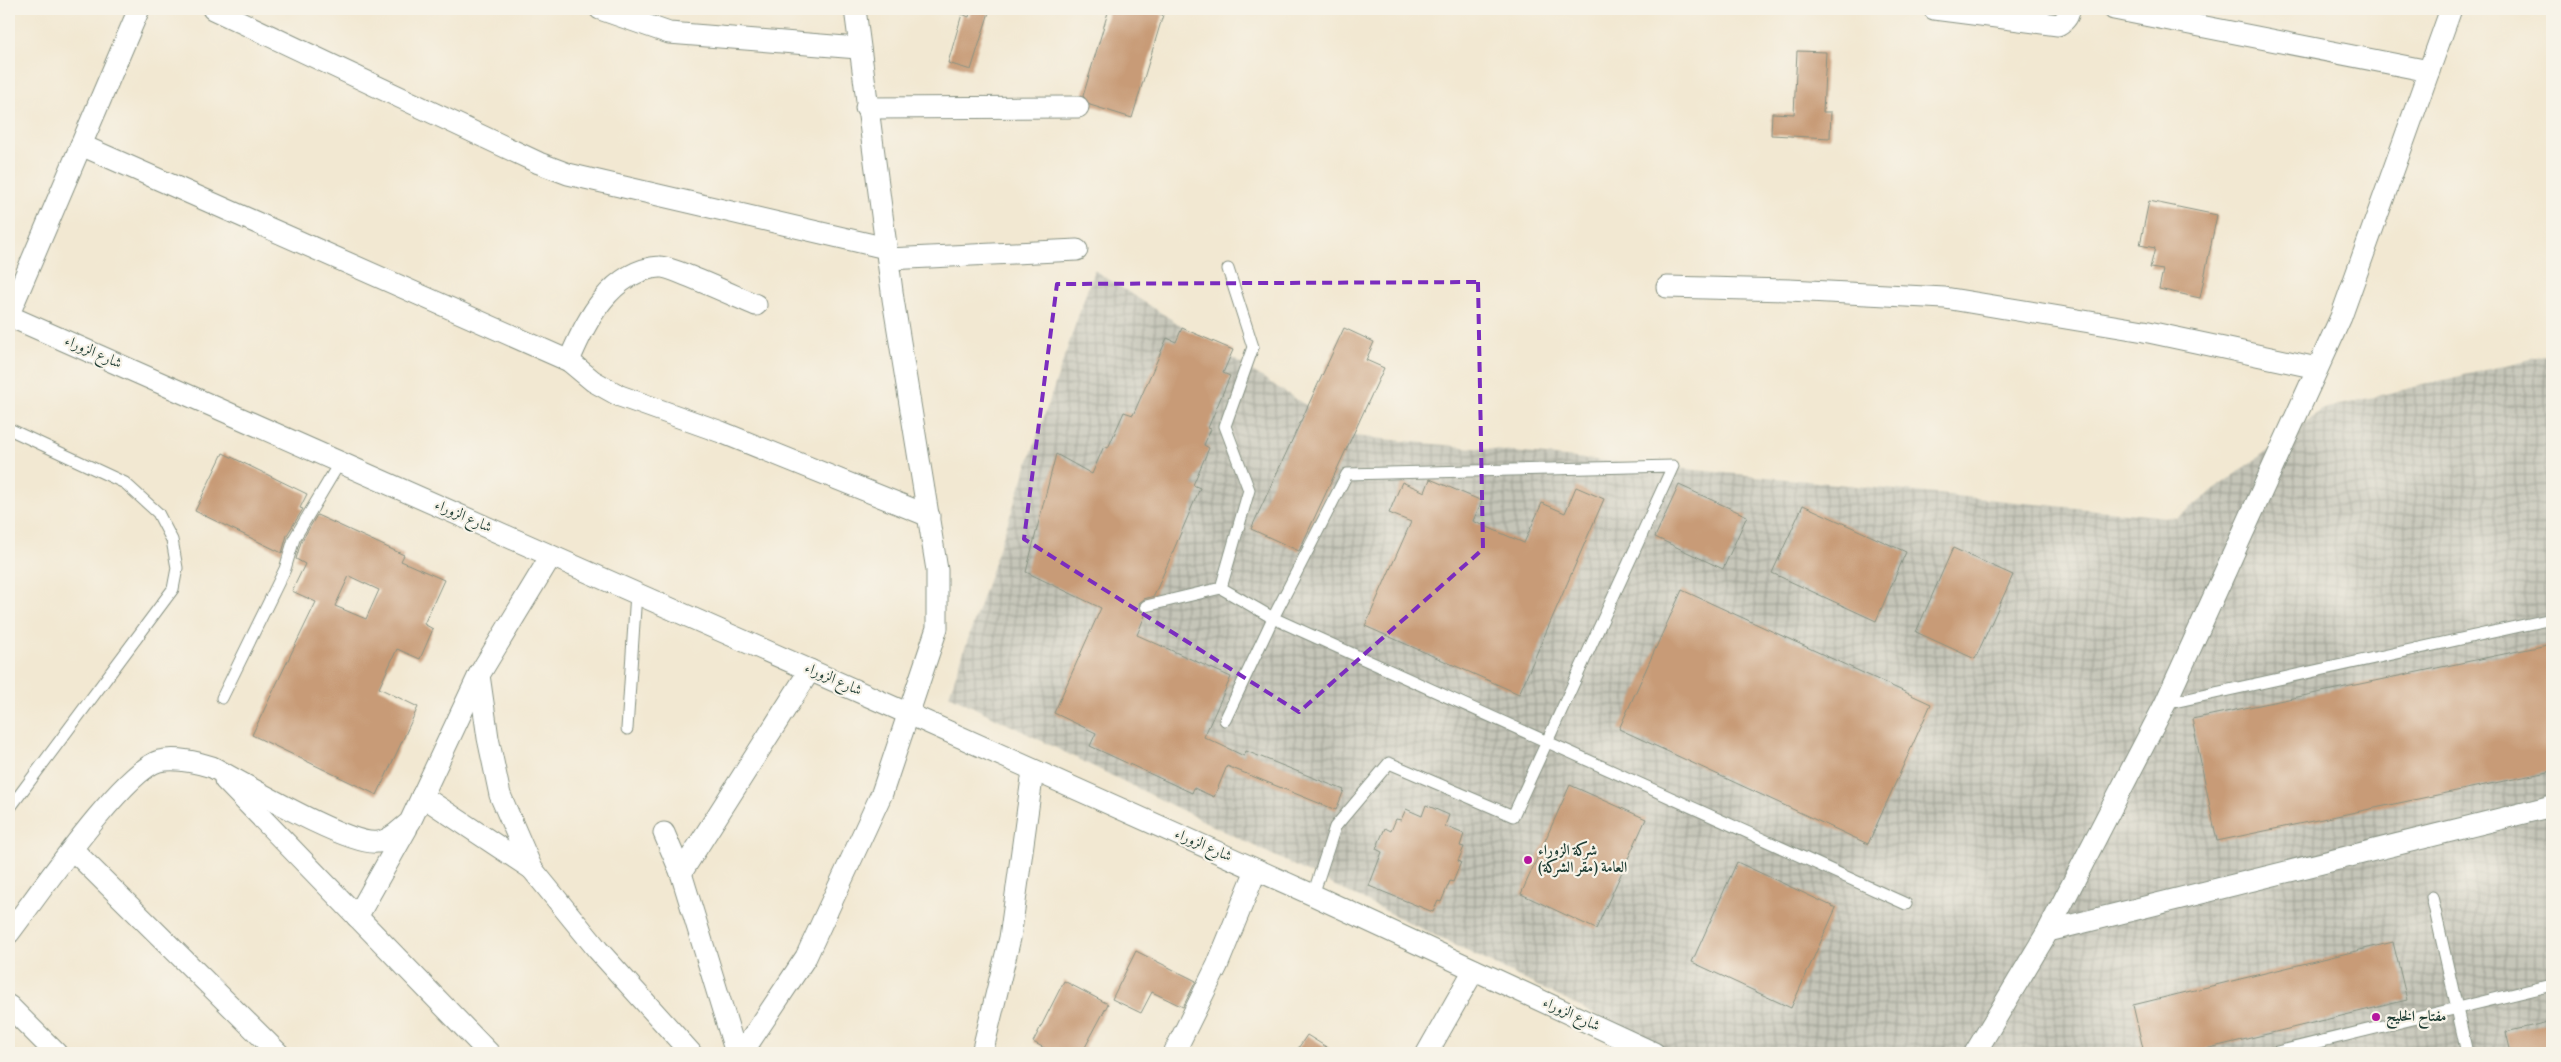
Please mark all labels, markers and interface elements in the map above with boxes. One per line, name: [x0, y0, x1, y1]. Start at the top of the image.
street label: شارع الزوراء: [61, 331, 125, 376]
street label: شارع الزوراء: [431, 495, 495, 540]
street label: شارع الزوراء: [801, 658, 865, 703]
street label: شارع الزوراء: [1171, 824, 1235, 869]
place label: شركة الزوراء العامة (مقر الشركة): [1538, 841, 1627, 879]
marker: شركة الزوراء العامة (مقر الشركة): [1522, 854, 1534, 866]
street label: شارع الزوراء: [1539, 993, 1603, 1038]
place label: مفتاح الخليج: [2386, 1007, 2447, 1030]
marker: مفتاح الخليج: [2370, 1011, 2382, 1023]

